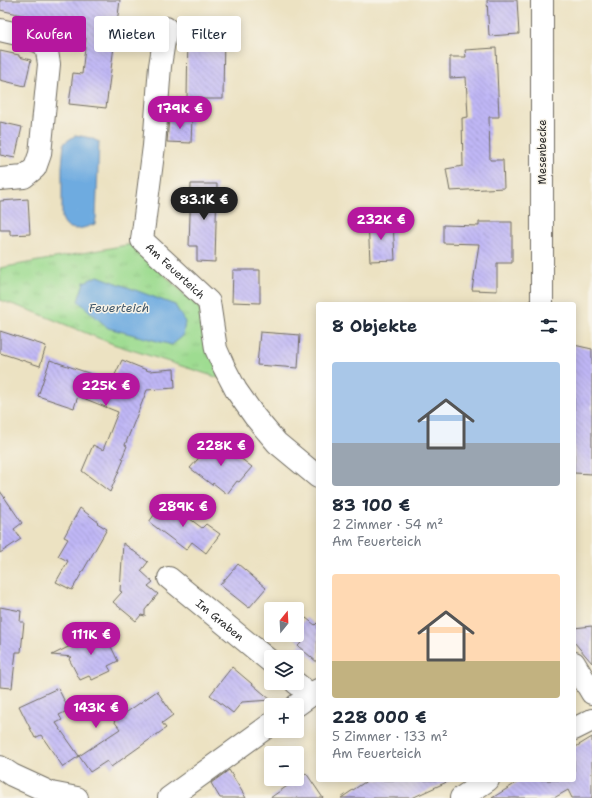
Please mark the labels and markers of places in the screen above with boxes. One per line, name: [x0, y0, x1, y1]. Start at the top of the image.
pin: 179K €: [147, 96, 213, 130]
pin: 83.1K €: [167, 187, 241, 221]
pin: 232K €: [348, 207, 414, 241]
pin: 225K €: [73, 373, 139, 407]
pin: 228K €: [188, 433, 254, 467]
pin: 289K €: [150, 494, 216, 528]
pin: 111K €: [58, 622, 124, 656]
pin: 143K €: [63, 695, 129, 729]

